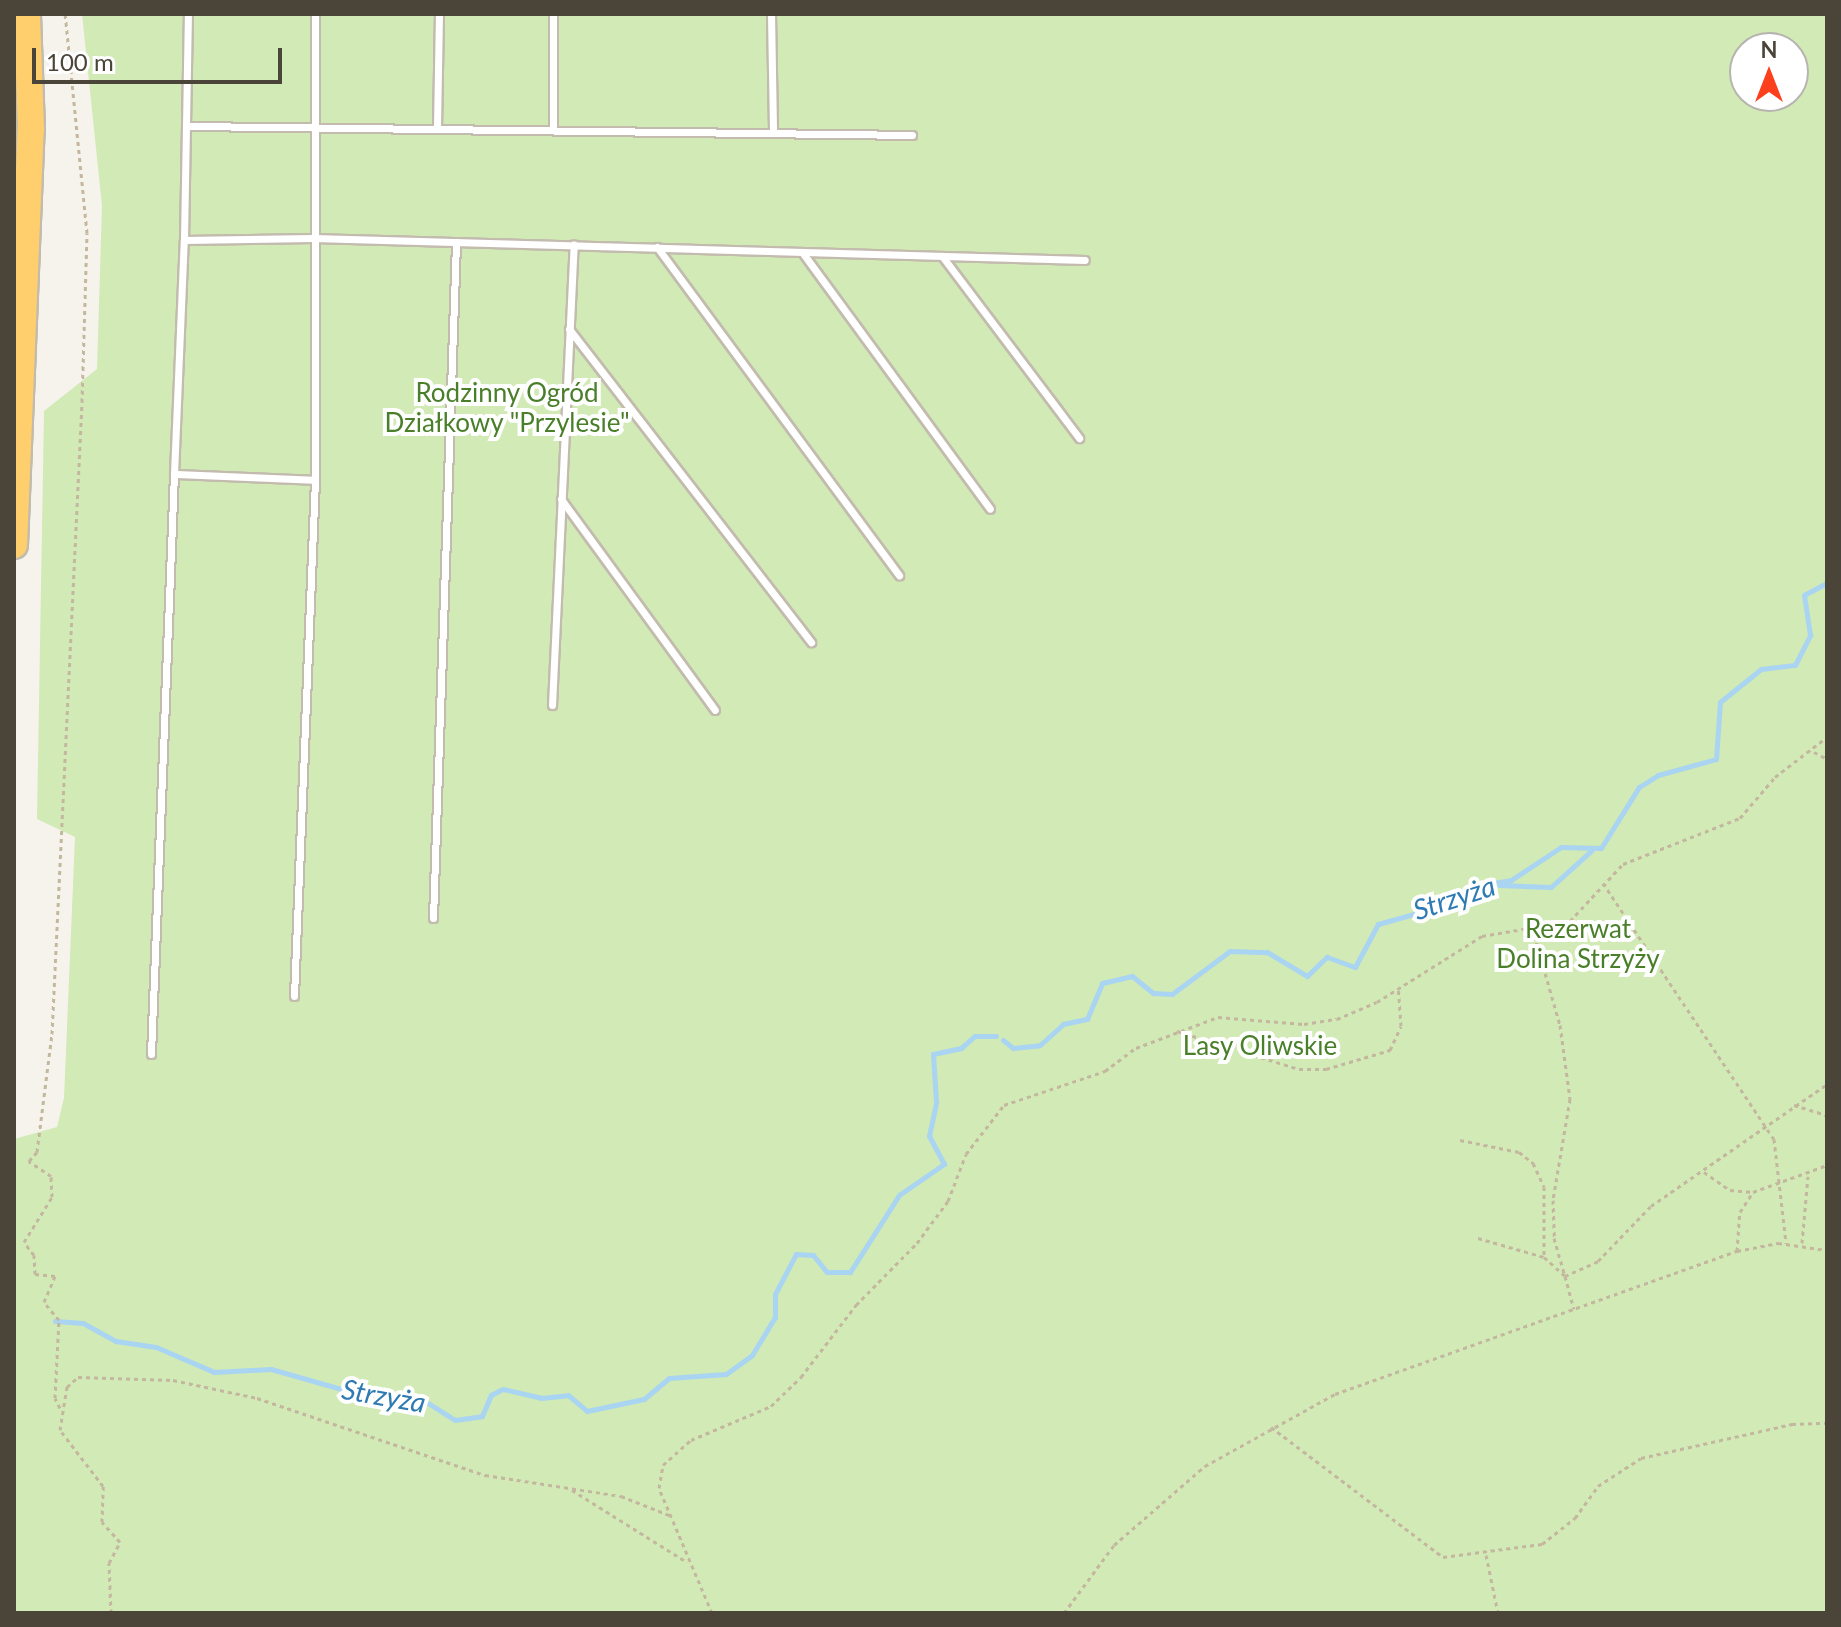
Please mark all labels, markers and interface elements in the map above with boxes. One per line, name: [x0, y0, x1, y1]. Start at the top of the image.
scale bar: [36, 32, 286, 82]
north arrow: [1729, 32, 1809, 112]
text: N: [1761, 36, 1777, 63]
text: 100 m: [46, 47, 114, 76]
park label: Rodzinny Ogród Działkowy "Przylesie": [384, 377, 630, 438]
water label: Strzyża: [1409, 868, 1499, 926]
park label: Rezerwat Dolina Strzyży: [1496, 913, 1660, 974]
park label: Lasy Oliwskie: [1182, 1030, 1338, 1062]
water label: Strzyża: [340, 1371, 428, 1419]

